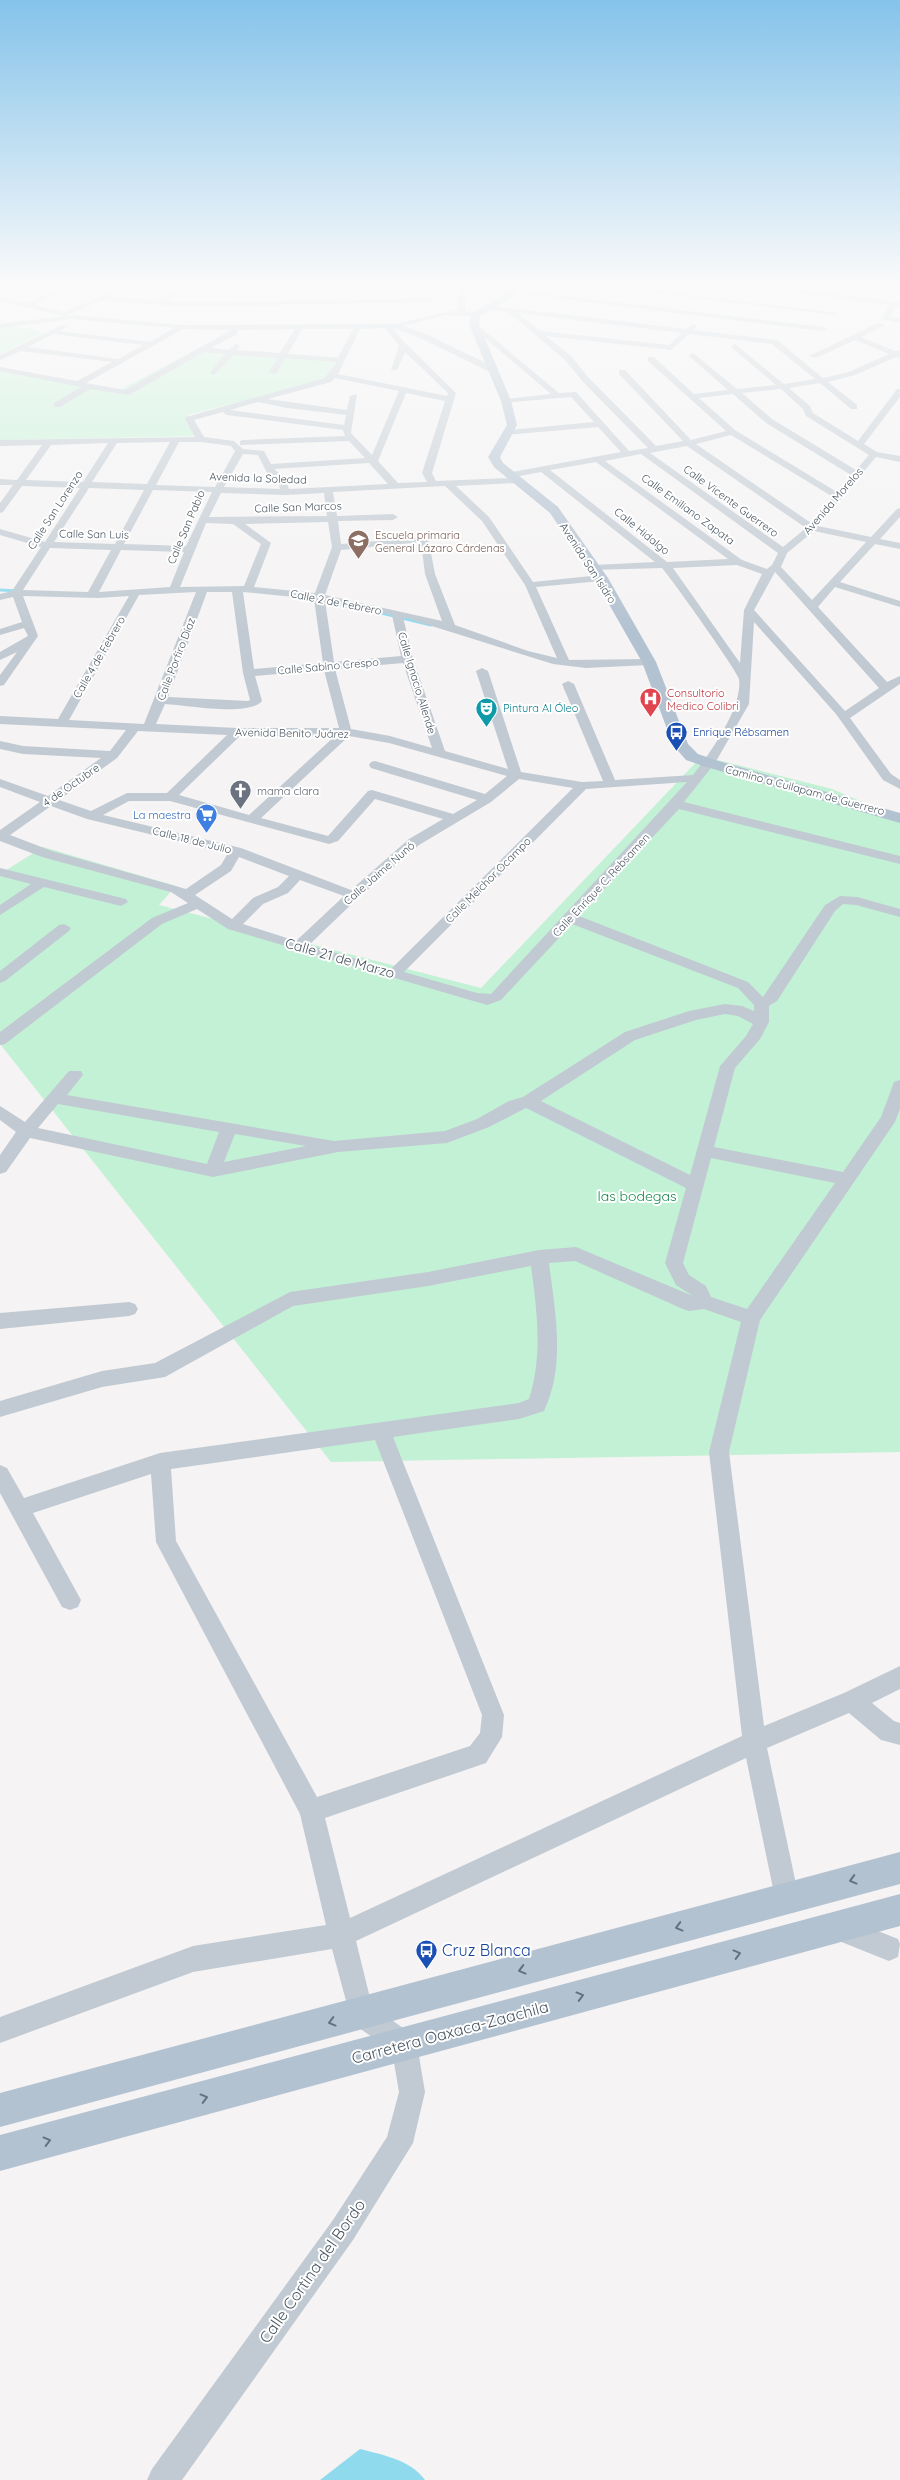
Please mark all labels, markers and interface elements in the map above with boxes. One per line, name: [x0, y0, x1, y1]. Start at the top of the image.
street label: Calle Vicente Guerrero: [681, 462, 782, 540]
street label: Avenida Morelos: [800, 465, 866, 537]
street label: Calle San Lorenzo: [24, 468, 86, 552]
street label: Avenida la Soledad: [209, 469, 307, 487]
street label: Calle Emiliano Zapata: [639, 471, 737, 547]
street label: Calle San Pablo: [164, 488, 208, 566]
street label: Calle San Marcos: [254, 498, 342, 516]
street label: Calle Hidalgo: [611, 504, 673, 558]
street label: Avenida San Isidro: [557, 520, 620, 606]
street label: Calle San Luis: [59, 526, 129, 542]
place label: Escuela primaria General Lázaro Cárdenas: [375, 528, 505, 555]
school or university icon: Escuela primaria General Lázaro Cárdenas: [347, 529, 371, 560]
street label: Calle 2 de Febrero: [289, 586, 383, 618]
street label: Calle 4 de Febrero: [70, 613, 128, 701]
street label: Calle Porfiro Díaz: [154, 616, 198, 702]
street label: Calle Ignacio Allende: [395, 630, 439, 736]
street label: Calle Sabino Crespo: [277, 655, 380, 677]
place label: Consultorio Medico Colibri: [667, 686, 739, 713]
hospital icon: Consultorio Medico Colibri: [639, 687, 663, 718]
theatre icon: Pintura Al Óleo: [475, 696, 499, 727]
place label: Pintura Al Óleo: [503, 701, 579, 715]
bus stop icon: Enrique Rébsamen: [665, 720, 689, 751]
street label: Avenida Benito Juárez: [235, 725, 349, 741]
place label: Enrique Rébsamen: [693, 725, 789, 739]
street label: 4 de Octubre: [40, 760, 102, 810]
street label: Camino a Cuilapam de Guerrero: [724, 762, 887, 818]
church icon: mama clara: [229, 779, 253, 810]
place label: mama clara: [257, 784, 319, 798]
supermarket icon: La maestra: [195, 803, 219, 834]
place label: La maestra: [133, 808, 191, 822]
street label: Calle 18 de Julio: [151, 823, 233, 857]
street label: Calle Enrique C. Rebsamen: [549, 830, 653, 940]
street label: Calle Melchor Ocampo: [442, 834, 534, 926]
street label: Calle Jaime Nunó: [340, 838, 418, 908]
street label: Calle 21 de Marzo: [283, 934, 397, 982]
park label: las bodegas: [597, 1187, 677, 1205]
one-way arrow: [848, 1874, 857, 1885]
one-way arrow: [675, 1921, 684, 1932]
bus stop icon: Cruz Blanca: [414, 1938, 438, 1969]
place label: Cruz Blanca: [442, 1940, 531, 1960]
one-way arrow: [733, 1949, 742, 1960]
one-way arrow: [518, 1964, 527, 1975]
one-way arrow: [576, 1992, 584, 2002]
street label: Carretera Oaxaca-Zaachila: [349, 1996, 551, 2068]
one-way arrow: [327, 2016, 336, 2027]
one-way arrow: [199, 2094, 207, 2104]
one-way arrow: [43, 2136, 51, 2146]
street label: Calle Cortina del Bordo: [255, 2195, 369, 2347]

